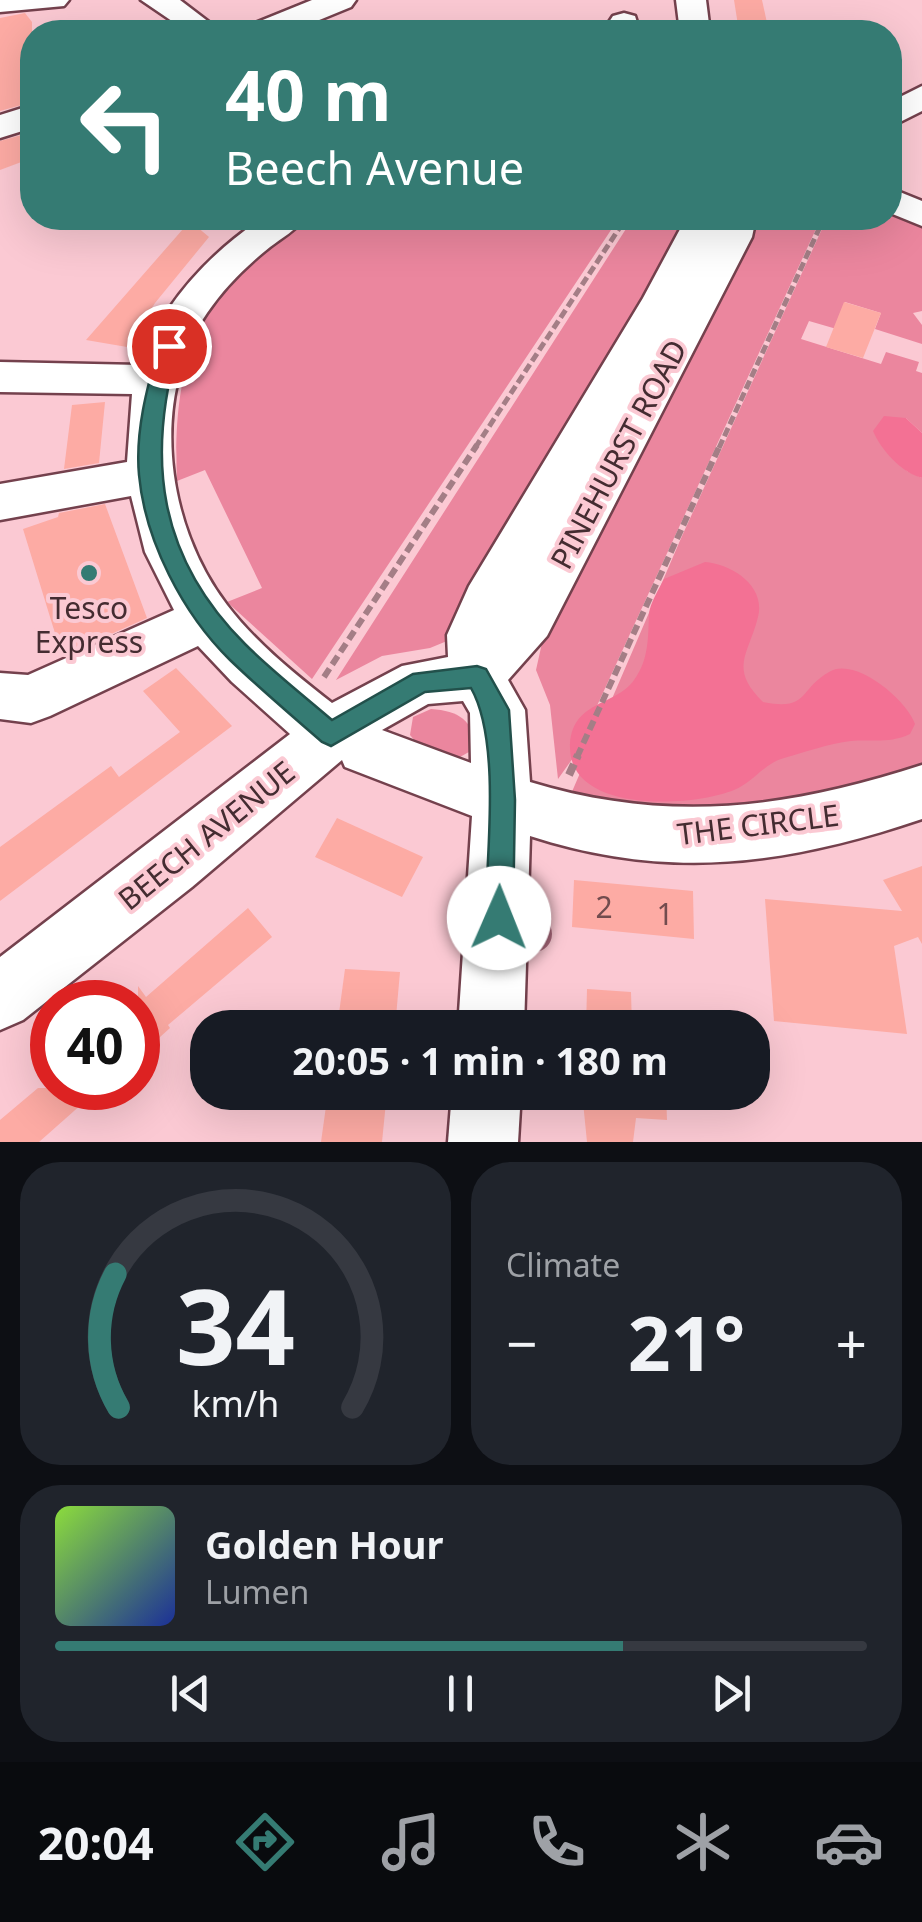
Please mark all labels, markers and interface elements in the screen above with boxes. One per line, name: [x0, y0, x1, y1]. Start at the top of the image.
text: 40 m: [225, 46, 392, 142]
icon: left: [60, 60, 190, 190]
text: Beech Avenue: [225, 137, 524, 198]
pin: [127, 304, 212, 389]
icon: arrive: [142, 319, 197, 374]
street label: PINEHURST ROAD: [540, 332, 696, 576]
marker: Tesco Express: [78, 562, 100, 584]
place label: Tesco Express: [35, 587, 143, 662]
street label: BEECH AVENUE: [109, 751, 303, 919]
street label: THE CIRCLE: [675, 794, 841, 854]
position arrow: [447, 866, 551, 970]
house number: 2: [595, 886, 613, 927]
house number: 1: [656, 893, 674, 934]
speed limit sign: 40: [30, 980, 160, 1110]
text: 20:05 · 1 min · 180 m: [292, 1034, 668, 1086]
text: Climate: [506, 1243, 620, 1286]
text: 34: [176, 1254, 295, 1395]
text: 21°: [628, 1291, 745, 1393]
text: −: [506, 1305, 537, 1380]
text: +: [836, 1305, 867, 1380]
text: km/h: [192, 1379, 279, 1427]
text: Golden Hour: [205, 1518, 443, 1570]
text: Lumen: [205, 1570, 309, 1613]
icon: previous: [163, 1666, 218, 1721]
icon: pause: [433, 1666, 488, 1721]
icon: next: [704, 1666, 759, 1721]
icon: directions: [230, 1807, 300, 1877]
icon: music: [376, 1807, 446, 1877]
icon: phone: [522, 1807, 592, 1877]
icon: climate: [668, 1807, 738, 1877]
icon: car: [814, 1807, 884, 1877]
text: 20:04: [38, 1812, 154, 1873]

